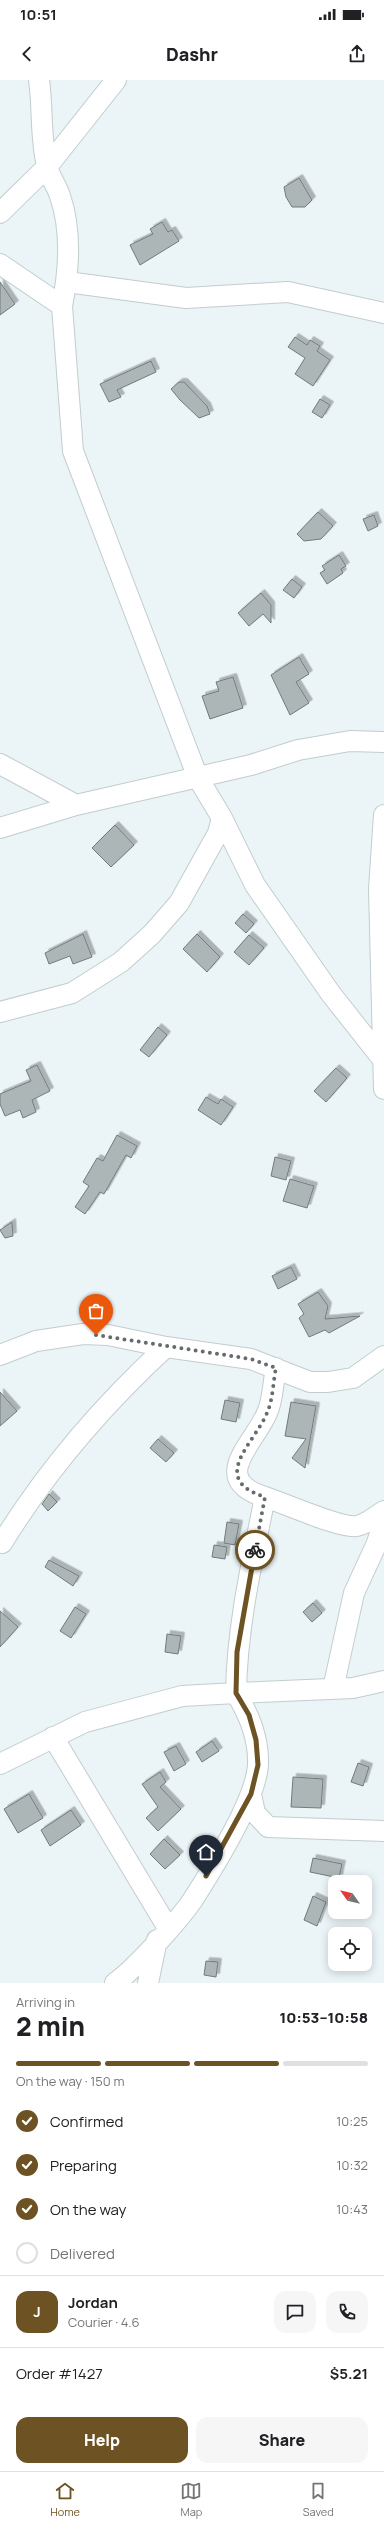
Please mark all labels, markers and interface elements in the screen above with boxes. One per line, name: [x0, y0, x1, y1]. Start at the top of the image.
text: 10:51: [20, 4, 57, 25]
text: Dashr: [166, 42, 218, 66]
icon: back: [16, 43, 38, 65]
icon: share: [346, 43, 368, 65]
pin: [79, 1294, 113, 1335]
icon: bag: [85, 1300, 107, 1322]
courier: [235, 1530, 275, 1570]
icon: bike: [244, 1539, 266, 1561]
pin: [189, 1835, 223, 1876]
icon: home: [195, 1841, 217, 1863]
north arrow: [328, 1875, 372, 1919]
map controls: [328, 1875, 372, 1971]
button: locate: [328, 1927, 372, 1971]
text: Arriving in: [16, 1993, 75, 2011]
text: 10:53–10:58: [279, 2007, 368, 2028]
text: 2 min: [16, 2008, 85, 2044]
text: On the way · 150 m: [16, 2072, 124, 2090]
icon: check: [16, 2110, 38, 2132]
text: Confirmed: [50, 2111, 123, 2132]
text: 10:25: [336, 2112, 368, 2130]
icon: check: [16, 2154, 38, 2176]
text: Preparing: [50, 2155, 117, 2176]
text: 10:32: [337, 2156, 368, 2174]
icon: check: [16, 2198, 38, 2220]
text: On the way: [50, 2199, 126, 2220]
text: 10:43: [336, 2200, 368, 2218]
text: Delivered: [50, 2243, 115, 2264]
button: chat: [274, 2291, 316, 2333]
button: phone: [326, 2291, 368, 2333]
text: Jordan: [68, 2292, 118, 2313]
text: J: [33, 2301, 41, 2322]
text: Courier · 4.6: [68, 2313, 140, 2331]
text: Order #1427: [16, 2363, 103, 2384]
text: $5.21: [330, 2363, 368, 2384]
button: Help: [16, 2417, 188, 2463]
button: Share: [196, 2417, 368, 2463]
tab: Home: [50, 2480, 80, 2519]
tab: Map: [180, 2480, 202, 2519]
tab: Saved: [303, 2480, 334, 2519]

